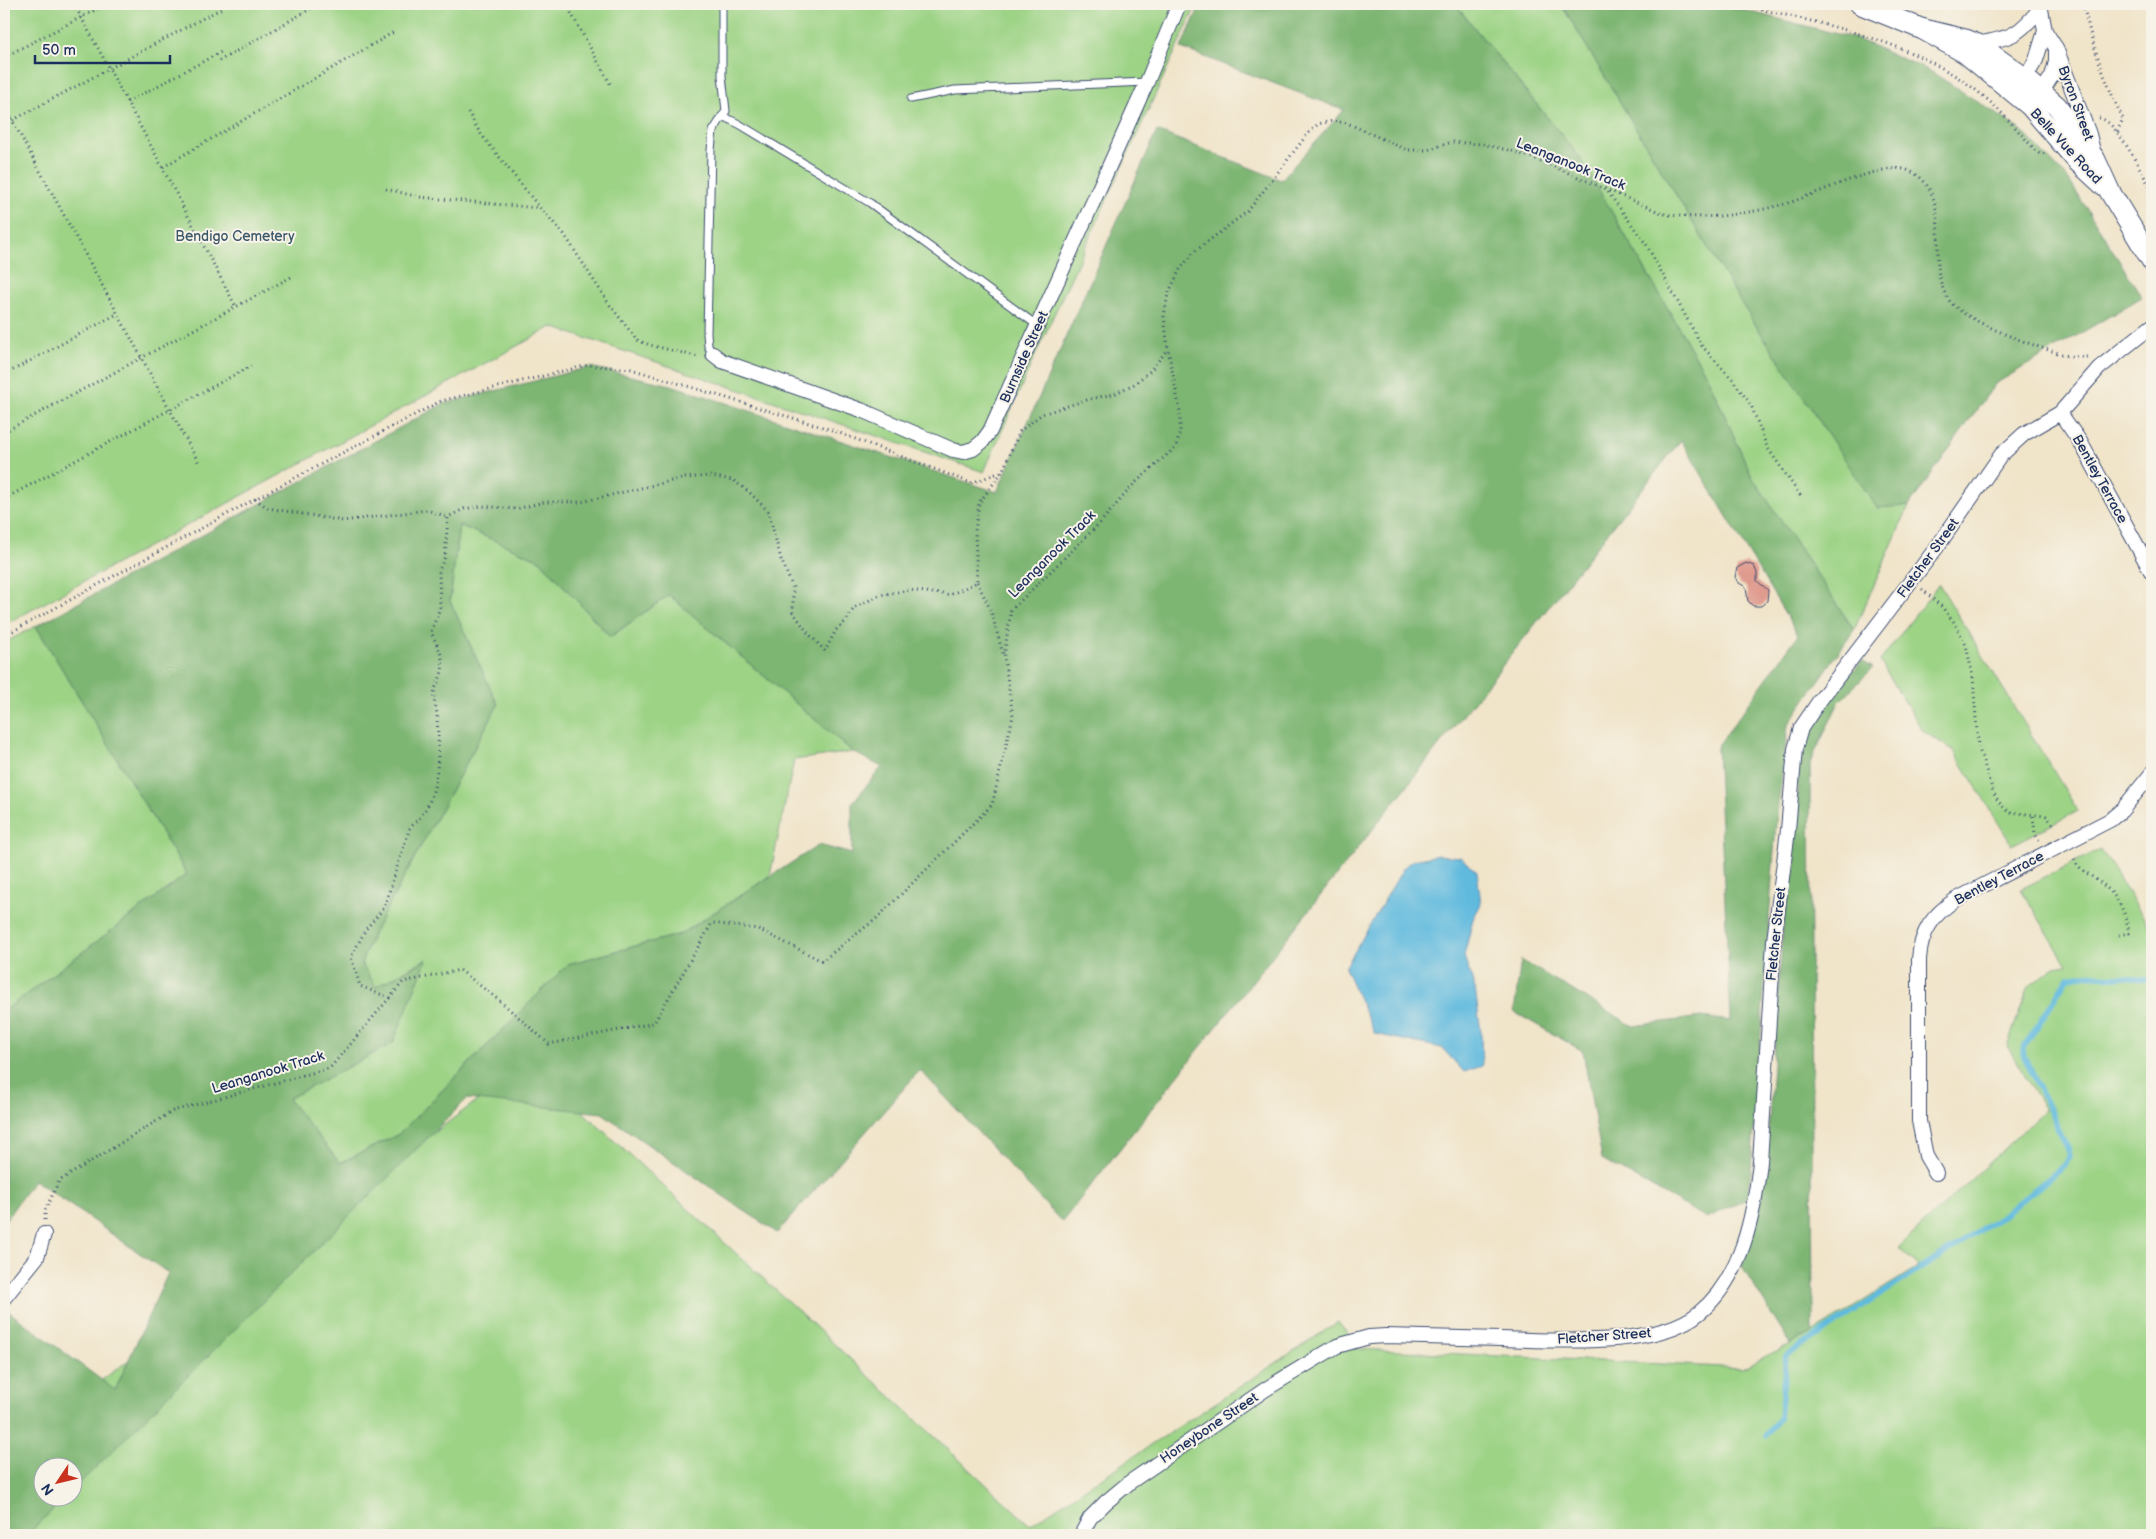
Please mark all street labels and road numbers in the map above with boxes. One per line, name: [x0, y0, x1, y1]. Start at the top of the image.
street label: Byron Street: [2055, 63, 2098, 143]
street label: Belle Vue Road: [2027, 105, 2105, 187]
street label: Leanganook Track: [1514, 134, 1628, 194]
street label: Burnside Street: [996, 308, 1052, 406]
street label: Bentley Terrace: [2069, 432, 2131, 526]
street label: Leanganook Track: [1005, 507, 1099, 601]
street label: Fletcher Street: [1893, 514, 1963, 601]
street label: Bentley Terrace: [1951, 847, 2047, 909]
street label: Fletcher Street: [1763, 886, 1789, 982]
street label: Leanganook Track: [210, 1047, 326, 1097]
street label: Fletcher Street: [1556, 1324, 1652, 1348]
street label: Honeybone Street: [1157, 1389, 1262, 1467]

